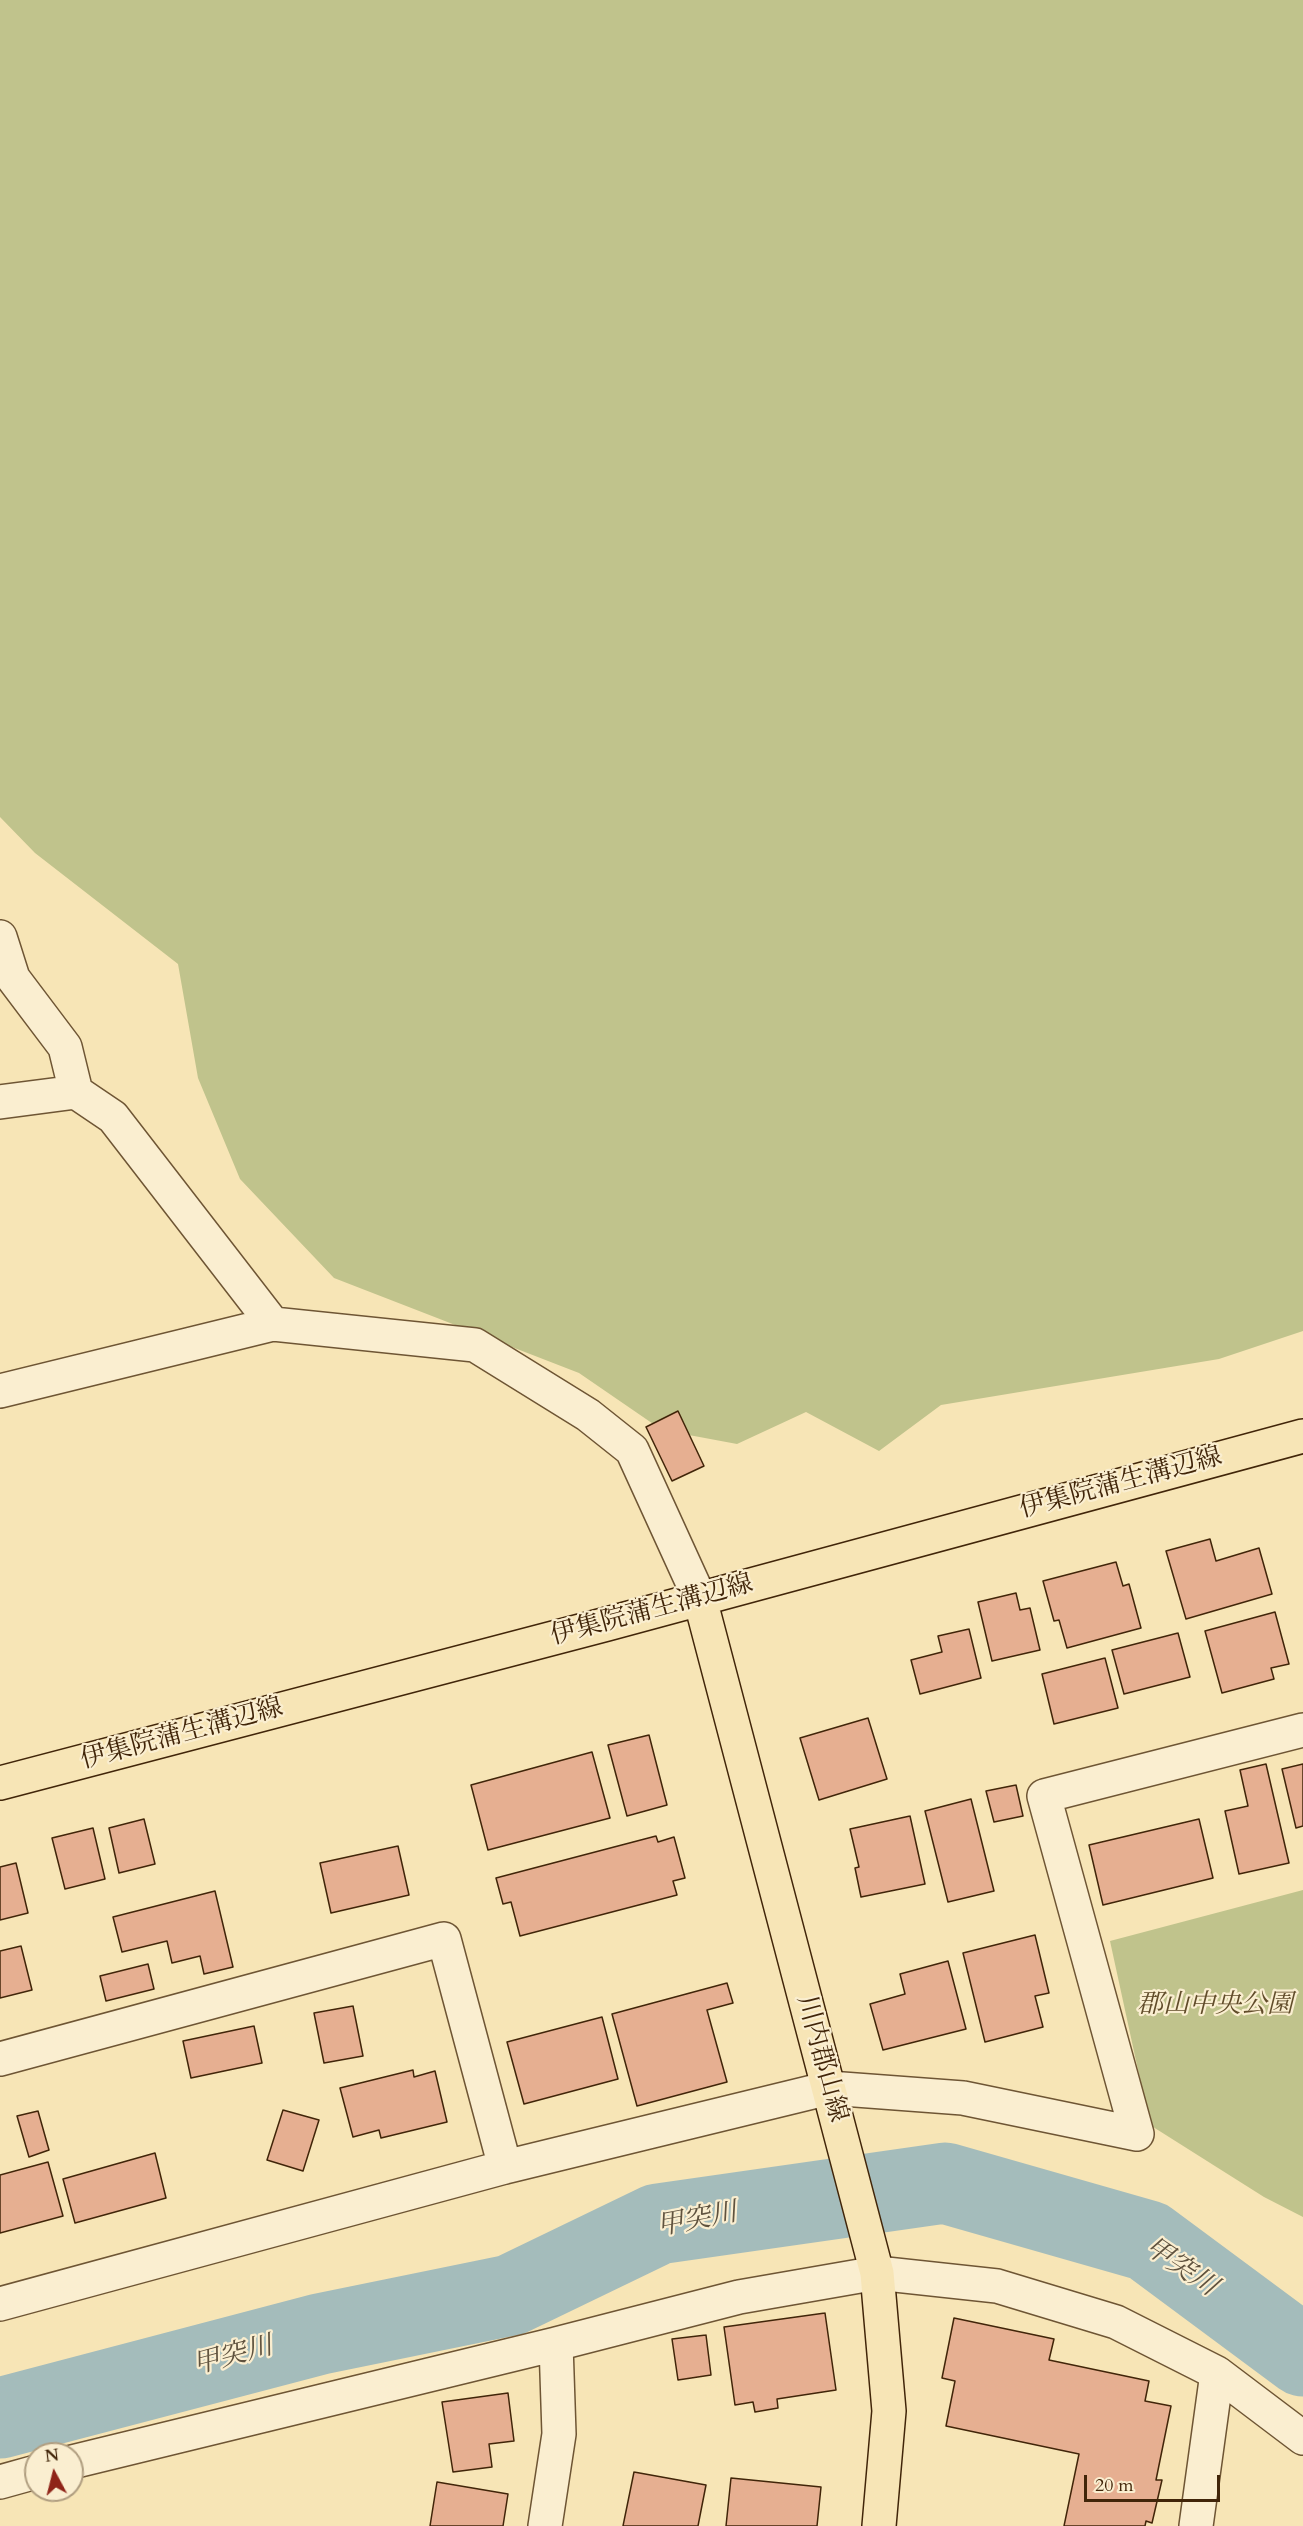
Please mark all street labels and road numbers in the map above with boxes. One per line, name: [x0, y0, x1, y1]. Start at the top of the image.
street label: 伊集院蒲生溝辺線: [1017, 1442, 1225, 1526]
street label: 伊集院蒲生溝辺線: [548, 1569, 756, 1653]
street label: 伊集院蒲生溝辺線: [78, 1693, 286, 1777]
street label: 川内郡山線: [789, 1992, 853, 2126]

